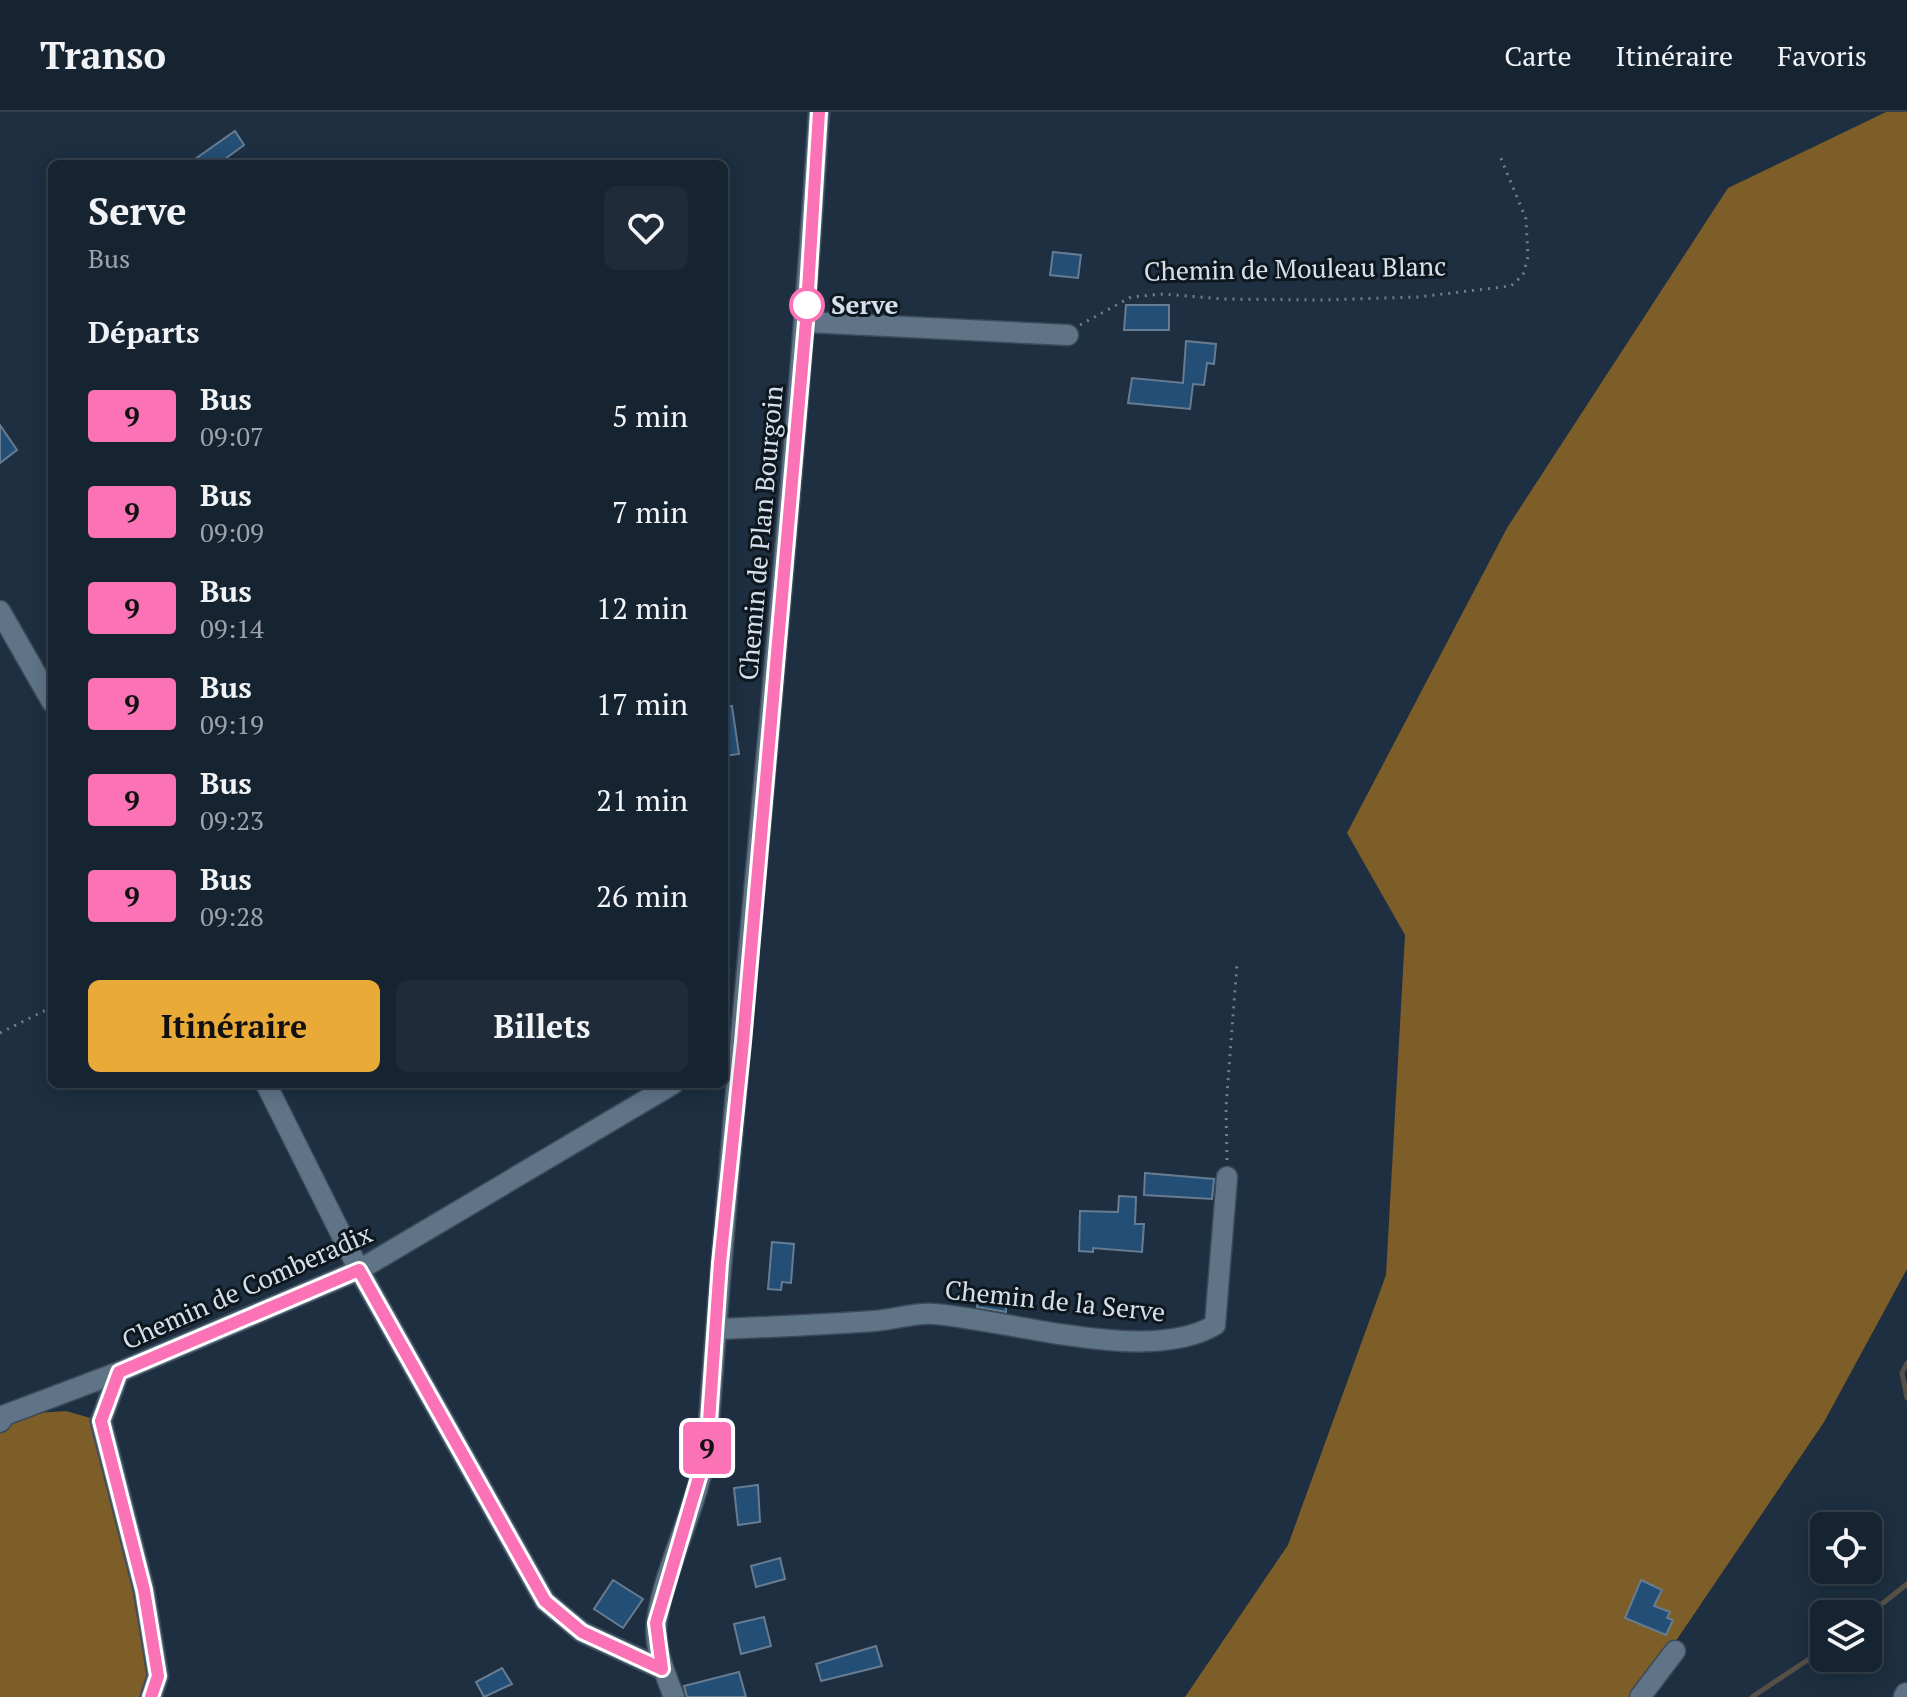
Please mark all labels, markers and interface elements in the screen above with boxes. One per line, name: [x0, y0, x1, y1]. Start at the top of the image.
text: Transo: [40, 30, 166, 80]
text: Carte: [1504, 37, 1572, 74]
text: Itinéraire: [1616, 37, 1733, 74]
text: Favoris: [1777, 37, 1867, 74]
text: Serve: [88, 186, 187, 236]
button: heart: [604, 186, 688, 270]
text: Bus: [88, 241, 130, 275]
street label: Chemin de Mouleau Blanc: [1143, 248, 1447, 288]
place label: Serve: [831, 287, 899, 321]
marker: Serve: [790, 288, 824, 322]
text: Départs: [88, 312, 200, 352]
text: Bus: [200, 379, 252, 419]
street label: Chemin de Plan Bourgoin: [730, 384, 790, 682]
text: 5 min: [612, 396, 688, 436]
text: 9: [124, 397, 140, 434]
text: 09:07: [200, 419, 264, 453]
text: Bus: [200, 475, 252, 515]
text: 7 min: [612, 492, 688, 532]
text: 9: [124, 493, 140, 530]
text: 09:09: [200, 515, 264, 549]
text: Bus: [200, 571, 252, 611]
text: 12 min: [596, 588, 688, 628]
text: 9: [124, 589, 140, 626]
text: 09:14: [200, 611, 264, 645]
text: Bus: [200, 667, 252, 707]
text: 17 min: [596, 684, 688, 724]
text: 9: [124, 685, 140, 722]
text: 09:19: [200, 707, 264, 741]
text: Bus: [200, 763, 252, 803]
text: 21 min: [596, 780, 688, 820]
text: 9: [124, 781, 140, 818]
text: 09:23: [200, 803, 264, 837]
text: Bus: [200, 859, 252, 899]
text: 26 min: [596, 876, 688, 916]
text: 9: [124, 877, 140, 914]
text: 09:28: [200, 899, 264, 933]
button: Itinéraire: [88, 980, 380, 1072]
button: Billets: [396, 980, 688, 1072]
street label: Chemin de Comberadix: [116, 1215, 377, 1357]
street label: Chemin de la Serve: [943, 1272, 1167, 1328]
line badge: 9: [681, 1422, 733, 1474]
text: 9: [699, 1429, 715, 1466]
map controls: [1810, 1512, 1882, 1672]
button: locate: [1810, 1512, 1882, 1584]
button: layers: [1810, 1600, 1882, 1672]

